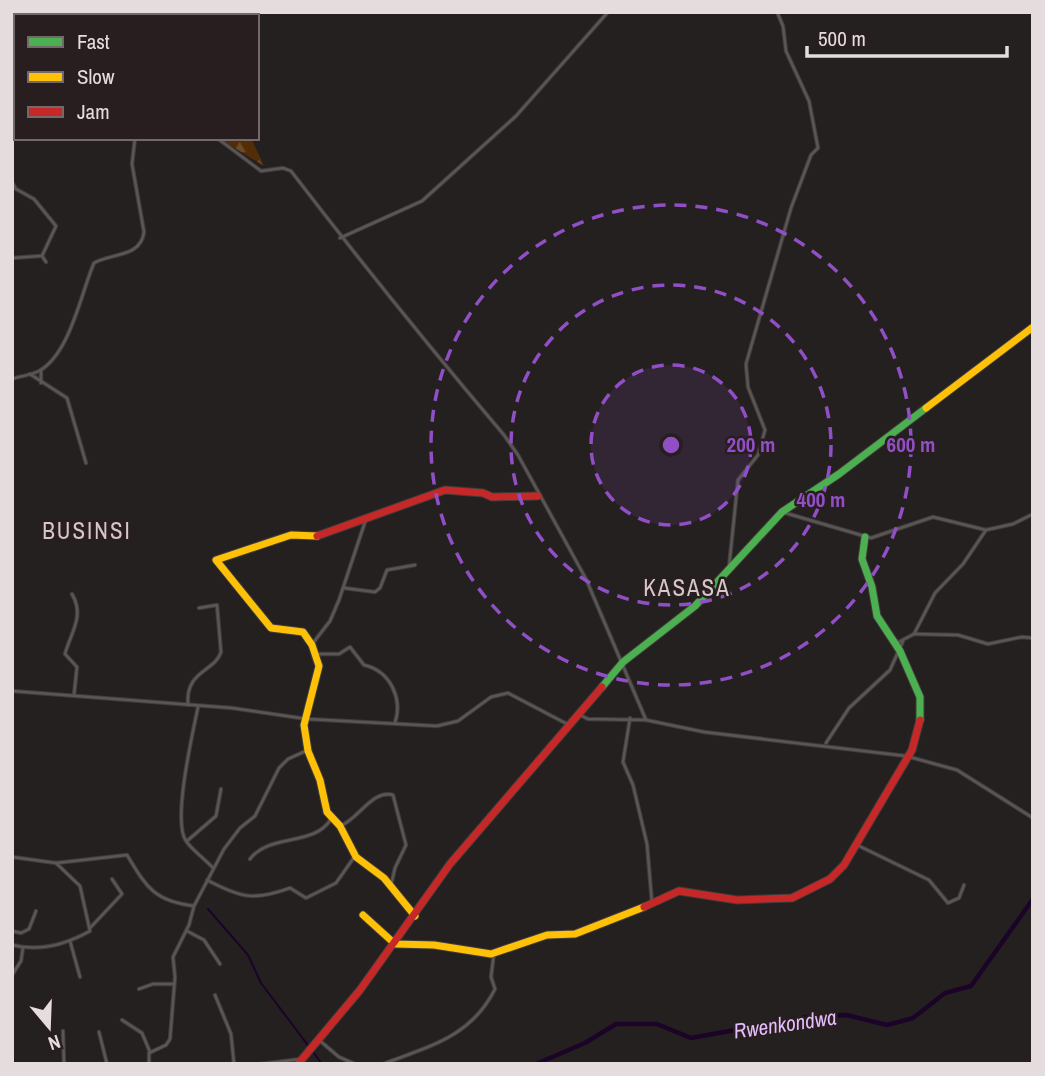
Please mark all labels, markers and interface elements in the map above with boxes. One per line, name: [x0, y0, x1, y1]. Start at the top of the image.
legend: [14, 14, 259, 140]
scale bar: [807, 14, 1006, 58]
text: 500 m: [818, 24, 866, 53]
text: Fast: [77, 27, 110, 56]
text: Slow: [77, 62, 115, 91]
text: Jam: [77, 97, 110, 126]
text: 200 m: [727, 430, 775, 459]
text: 600 m: [887, 430, 935, 459]
centre of rings: [659, 433, 683, 457]
text: 400 m: [797, 485, 845, 514]
district label: BUSINSI: [42, 515, 132, 546]
district label: KASASA: [643, 572, 731, 603]
north arrow: [14, 992, 84, 1062]
water label: Rwenkondwa: [732, 1002, 838, 1046]
text: N: [45, 1029, 64, 1057]

